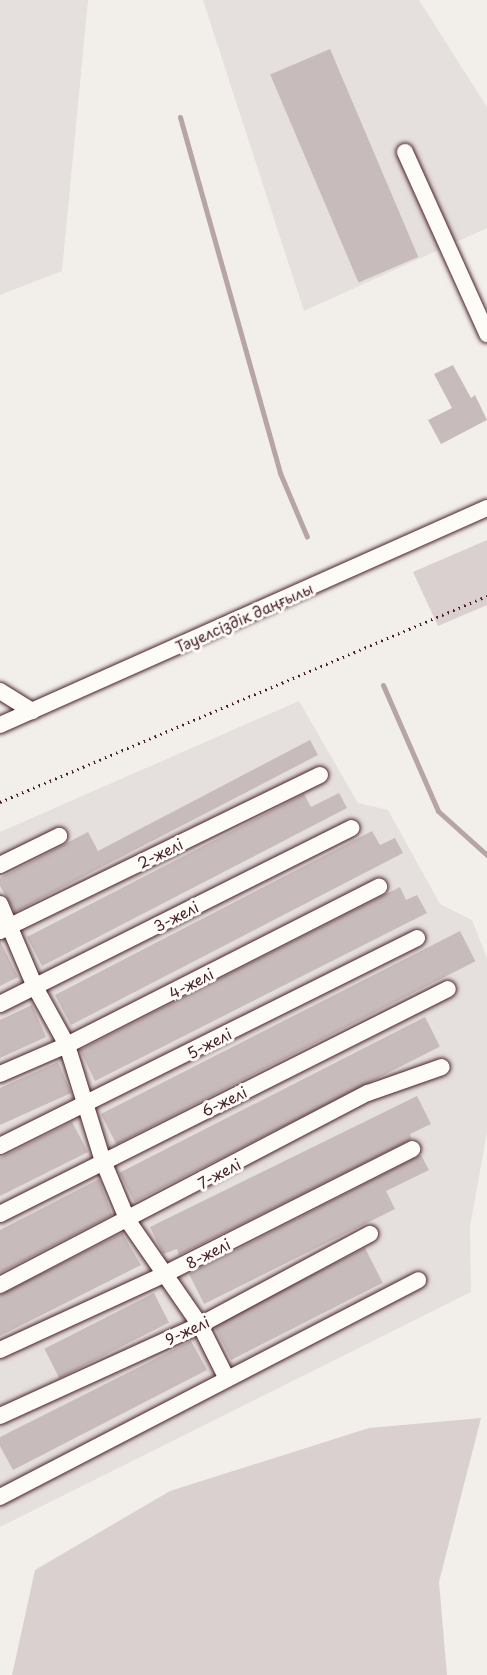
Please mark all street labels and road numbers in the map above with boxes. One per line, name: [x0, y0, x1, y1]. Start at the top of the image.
street label: Тәуелсіздік даңғылы: [172, 578, 316, 656]
street label: 2-желі: [134, 834, 186, 872]
street label: 3-желі: [151, 897, 201, 935]
street label: 4-желі: [166, 964, 216, 1002]
street label: 5-желі: [184, 1024, 234, 1062]
street label: 6-желі: [198, 1082, 250, 1120]
street label: 7-желі: [195, 1154, 243, 1192]
street label: 8-желі: [183, 1234, 233, 1272]
street label: 9-желі: [162, 1312, 212, 1348]

